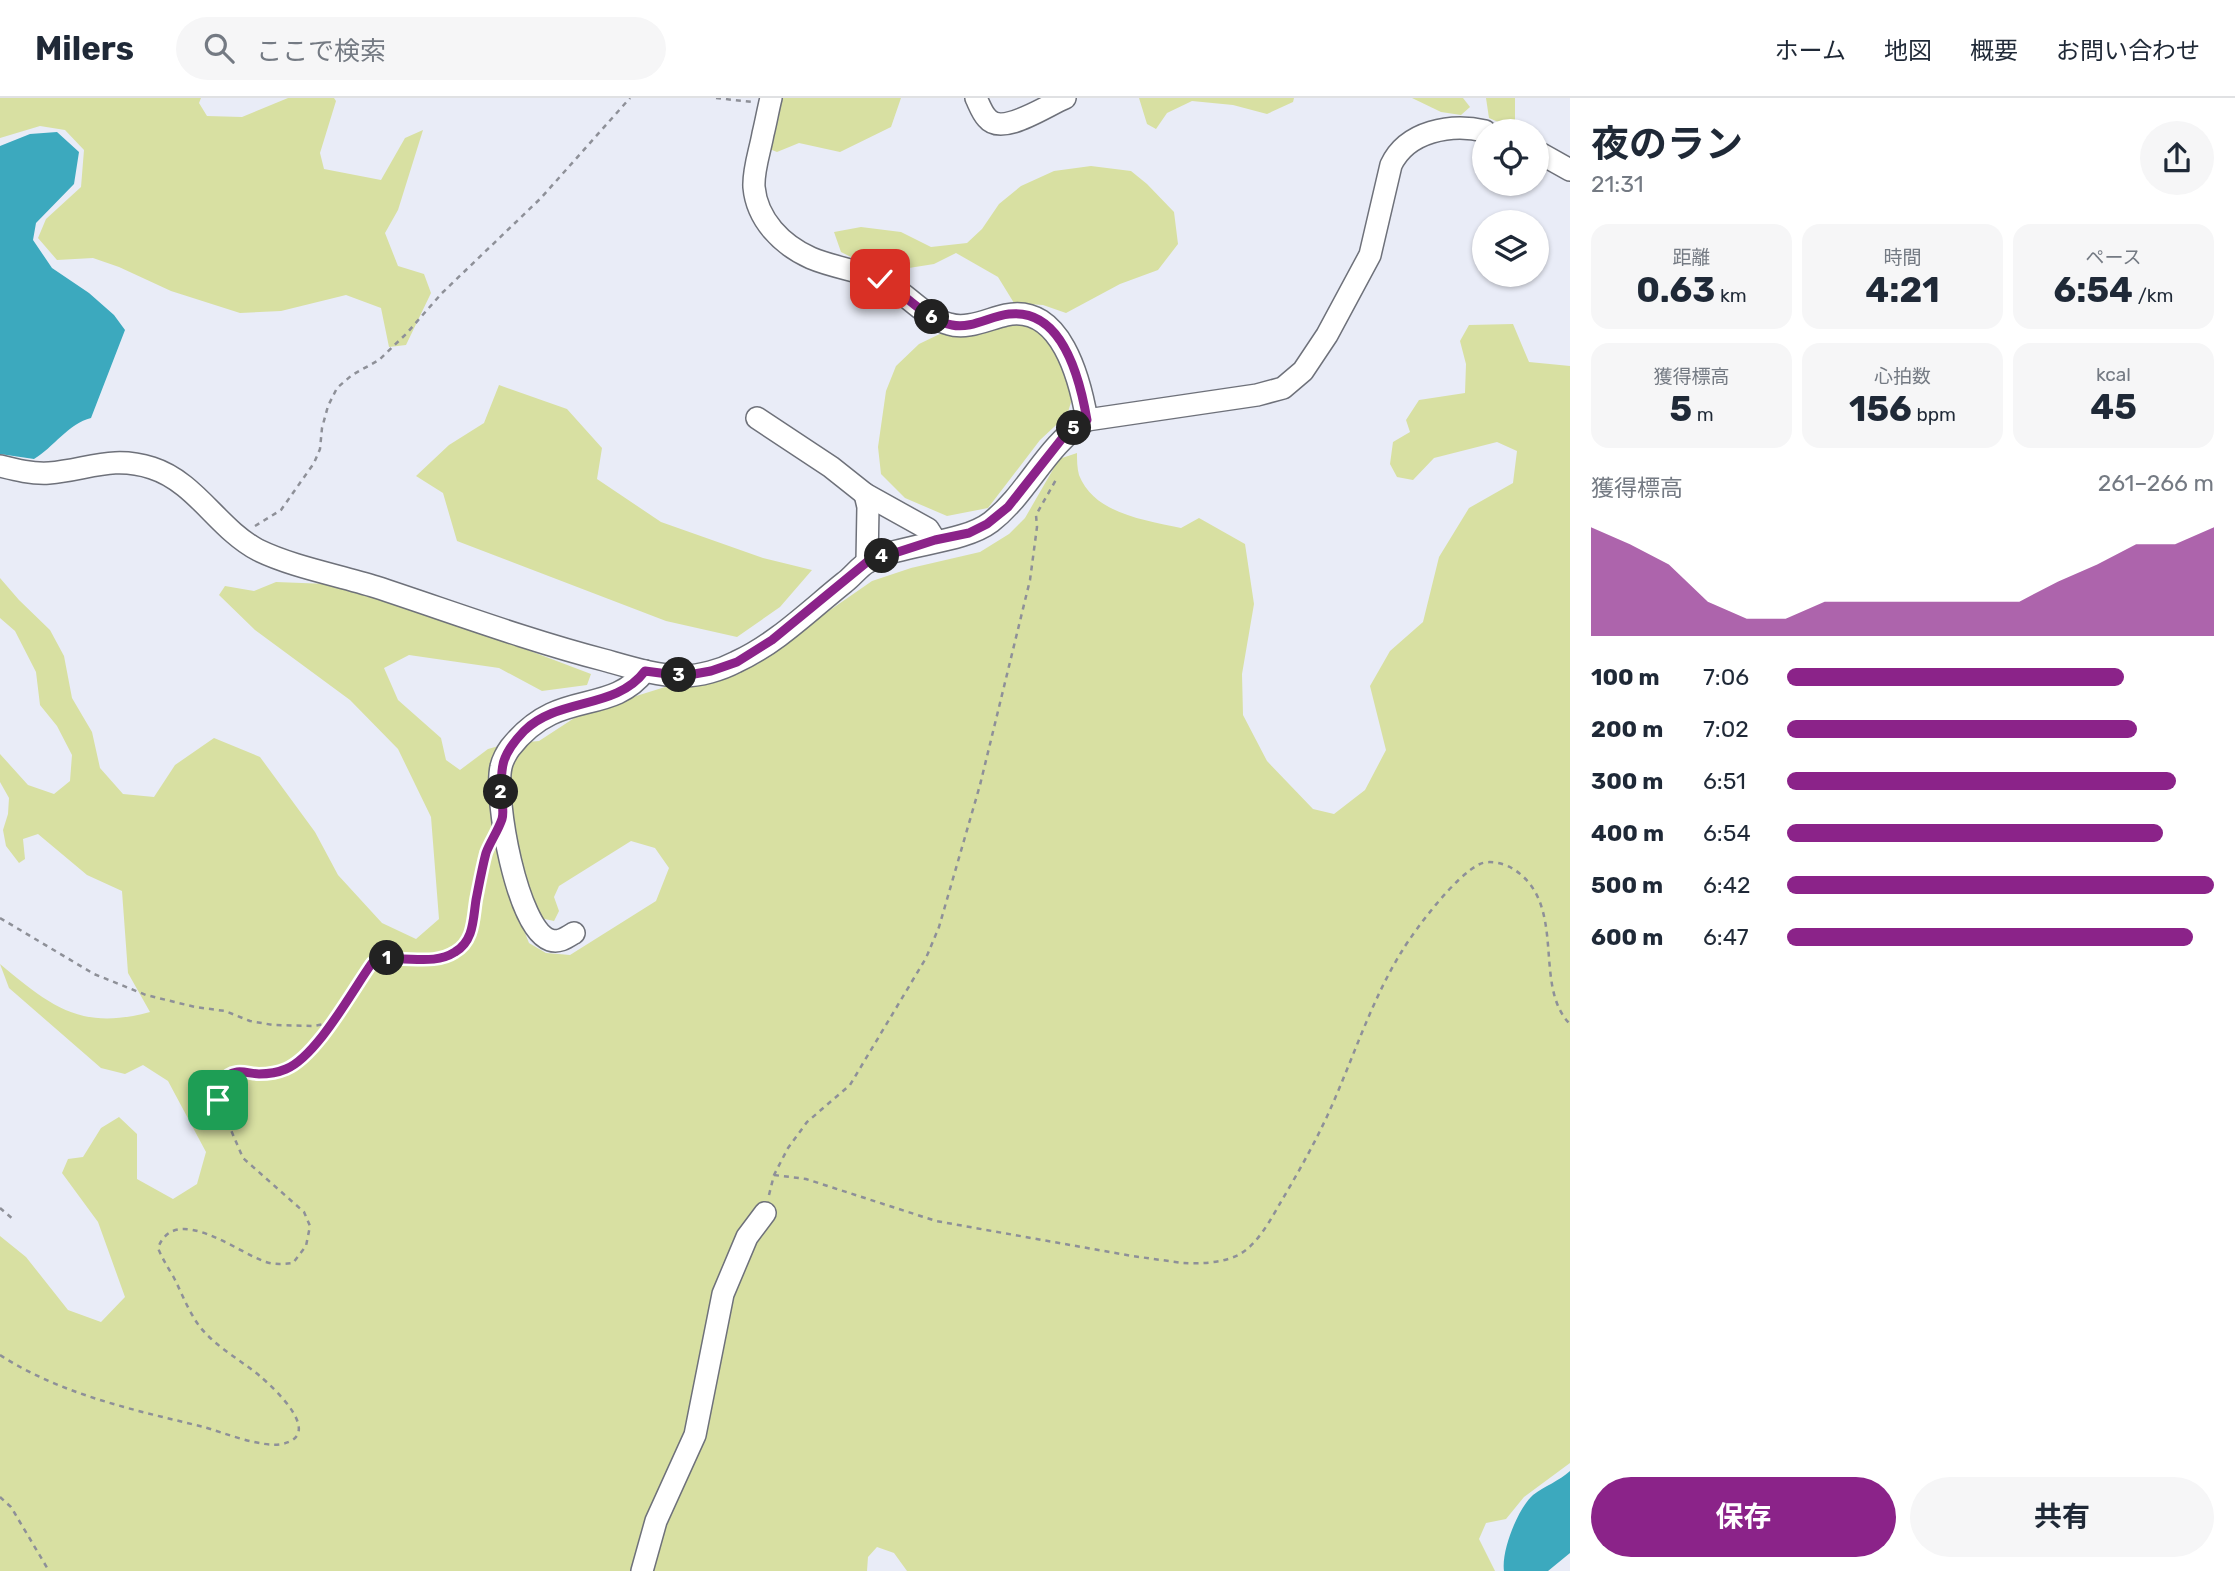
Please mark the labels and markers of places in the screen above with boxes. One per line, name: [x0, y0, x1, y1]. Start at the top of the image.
pin: [850, 249, 910, 309]
pin: 6: [914, 300, 950, 334]
pin: 5: [1056, 410, 1092, 446]
pin: 4: [864, 538, 900, 574]
pin: 3: [662, 658, 696, 692]
pin: 2: [484, 774, 518, 810]
pin: 1: [370, 940, 404, 976]
pin: [188, 1070, 248, 1130]

